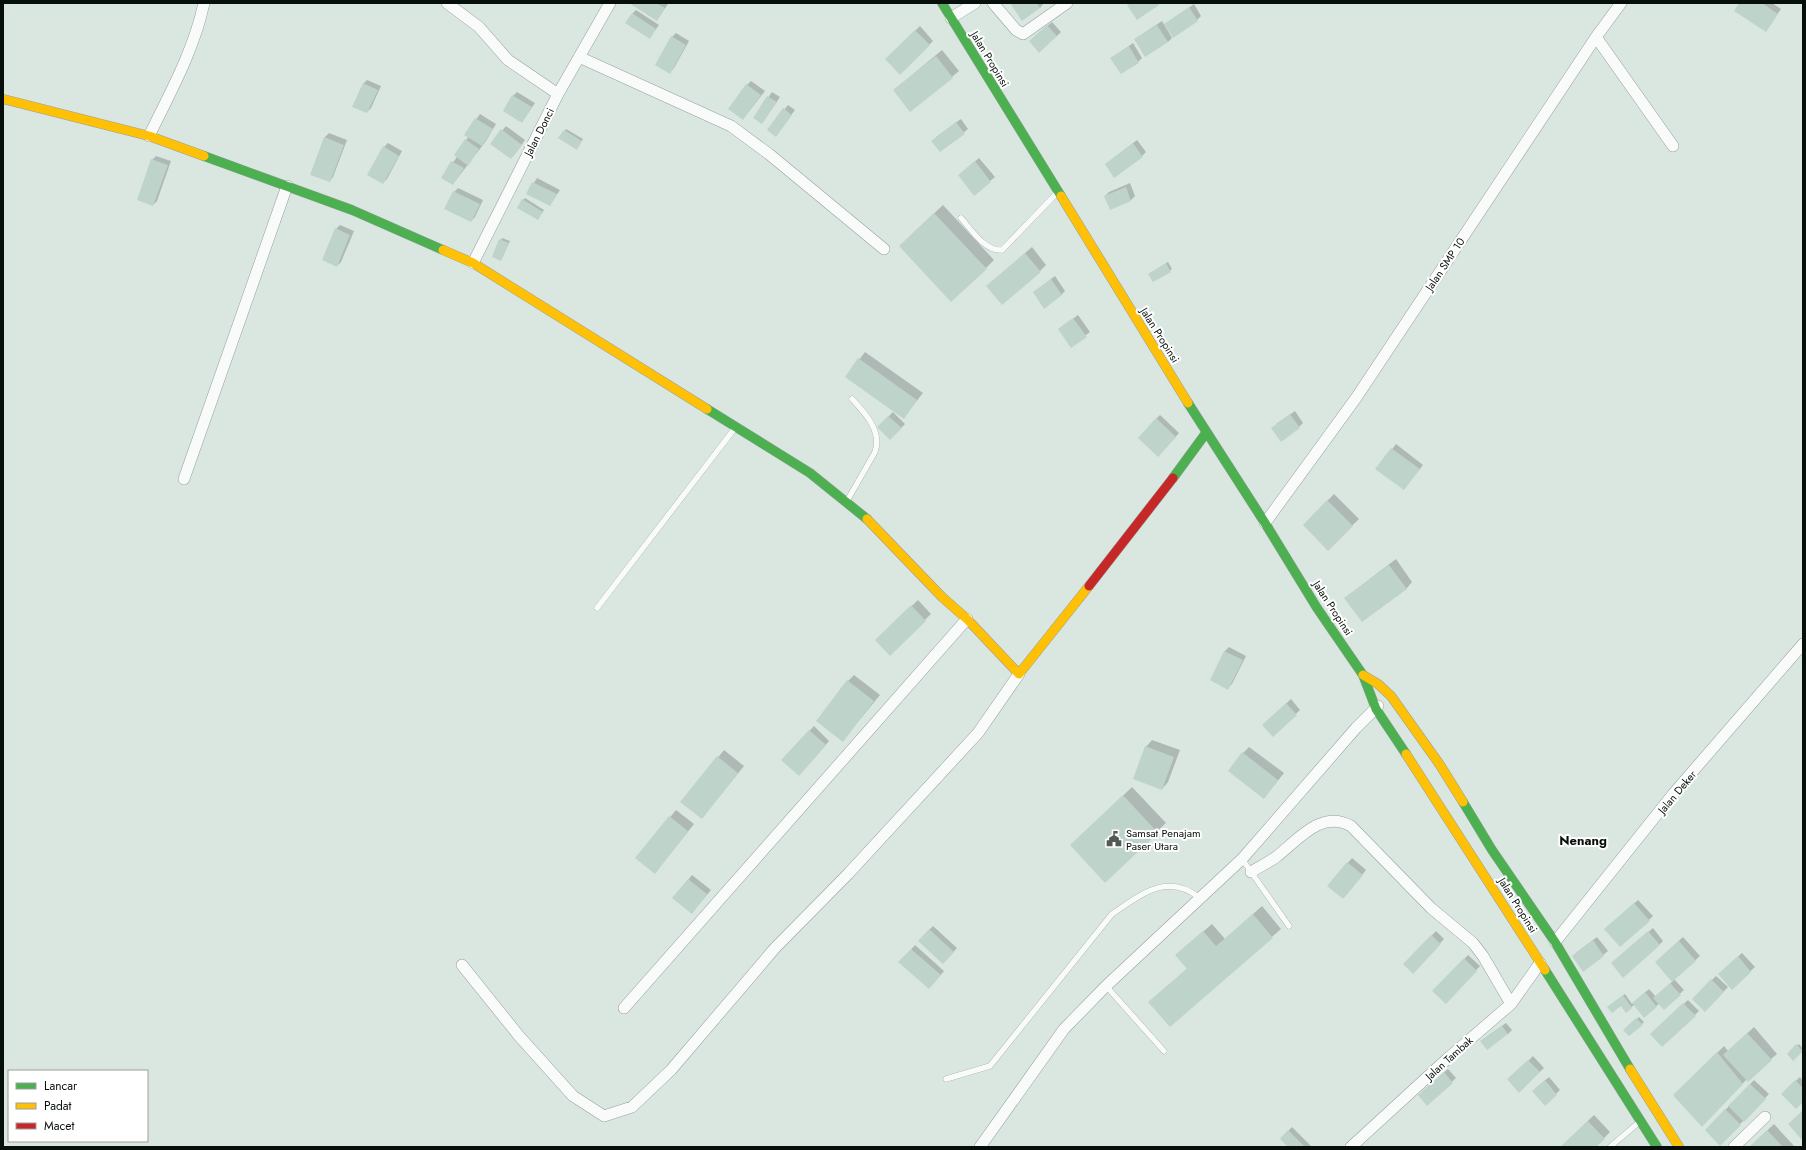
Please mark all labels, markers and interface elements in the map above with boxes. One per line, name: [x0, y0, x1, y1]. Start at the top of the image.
street label: Jalan Propinsi: [966, 26, 1013, 90]
street label: Jalan Donci: [519, 105, 558, 161]
street label: Jalan SMP 10: [1420, 234, 1469, 295]
street label: Jalan Propinsi: [1136, 303, 1183, 366]
street label: Jalan Propinsi: [1308, 576, 1357, 639]
street label: Jalan Deker: [1653, 767, 1700, 819]
place label: Samsat Penajam Paser Utara: [1126, 825, 1201, 854]
public building icon: Samsat Penajam Paser Utara: [1105, 830, 1123, 848]
district label: Nenang: [1559, 831, 1607, 850]
street label: Jalan Propinsi: [1494, 873, 1541, 936]
street label: Jalan Tambak: [1420, 1032, 1476, 1085]
legend: [8, 1070, 148, 1142]
text: Lancar: [44, 1077, 78, 1095]
text: Padat: [44, 1097, 72, 1115]
text: Macet: [44, 1117, 74, 1135]

